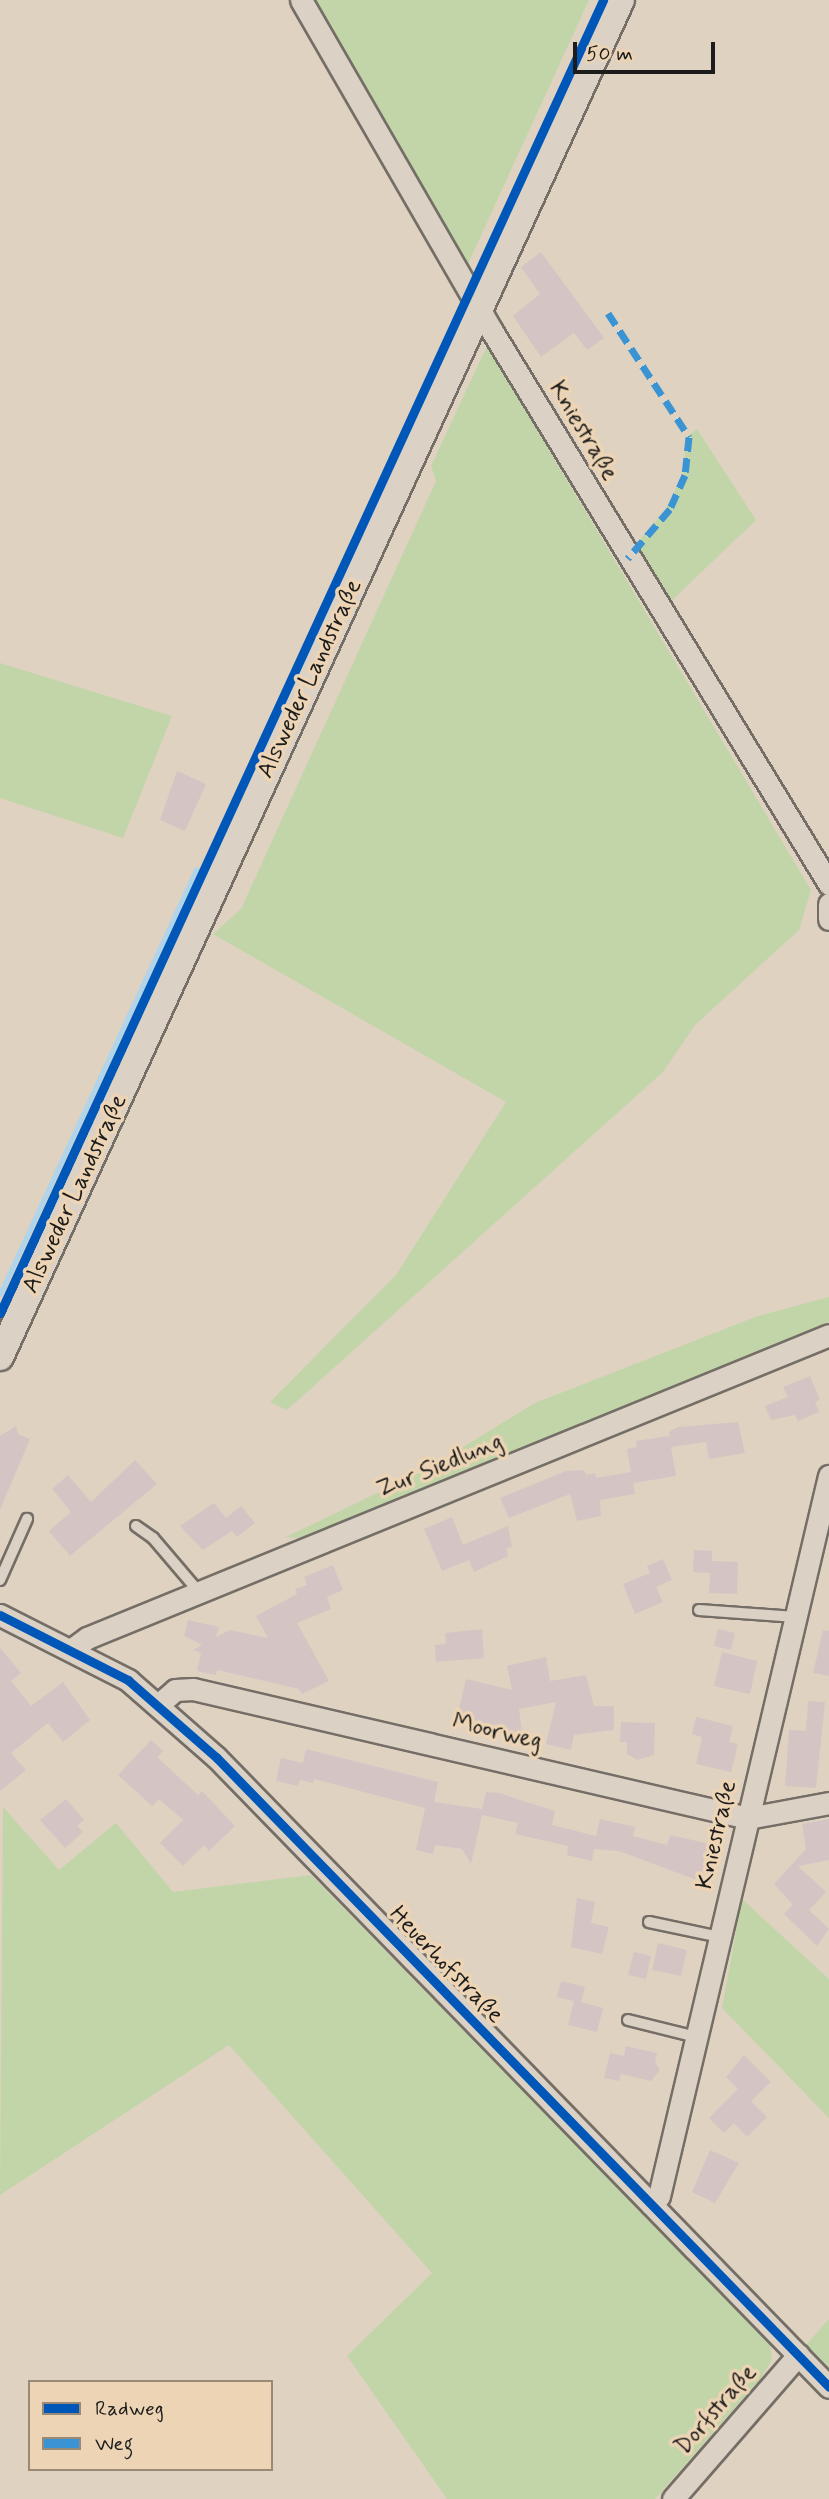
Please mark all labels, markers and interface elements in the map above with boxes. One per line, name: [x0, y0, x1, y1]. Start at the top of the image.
scale bar: [577, 28, 719, 72]
text: 50 m: [586, 40, 633, 68]
street label: Kniestraße: [542, 376, 624, 486]
street label: Alsweder Landstraße: [251, 574, 369, 784]
street label: Alsweder Landstraße: [16, 1089, 134, 1299]
street label: Zur Siedlung: [375, 1428, 505, 1504]
street label: Moorweg: [449, 1708, 545, 1756]
street label: Kniestraße: [691, 1778, 743, 1892]
street label: Heuerhofstraße: [383, 1900, 509, 2030]
street label: Dorfstraße: [669, 2359, 763, 2461]
legend: [28, 2380, 273, 2471]
text: Radweg: [95, 2395, 164, 2423]
text: Weg: [95, 2430, 133, 2458]

